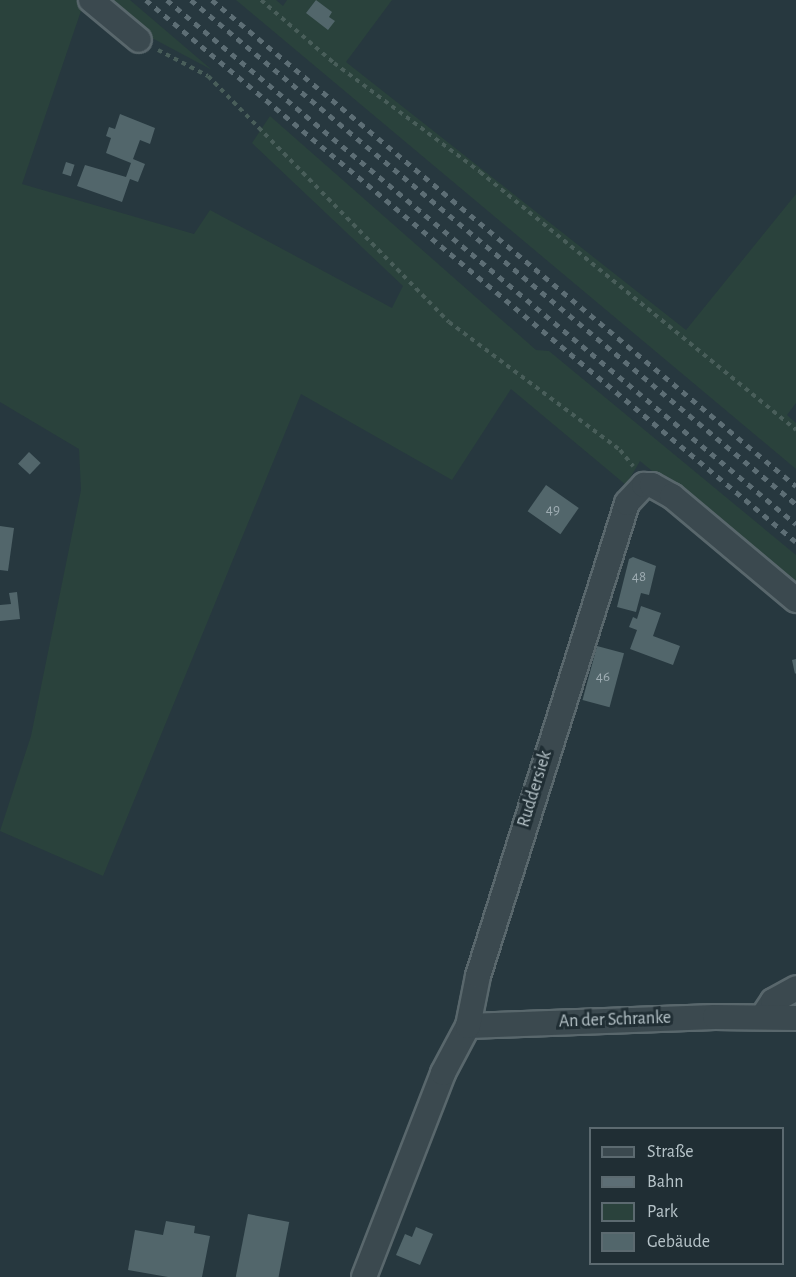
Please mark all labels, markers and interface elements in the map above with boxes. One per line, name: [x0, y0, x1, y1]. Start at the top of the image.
house number: 49: [546, 501, 560, 519]
house number: 48: [632, 568, 646, 586]
house number: 46: [596, 668, 610, 686]
street label: Ruddersiek: [513, 748, 557, 830]
street label: An der Schranke: [558, 1007, 672, 1033]
legend: [589, 1127, 784, 1265]
text: Straße: [647, 1143, 693, 1161]
text: Bahn: [647, 1173, 683, 1191]
text: Park: [647, 1203, 678, 1221]
text: Gebäude: [647, 1233, 710, 1251]

